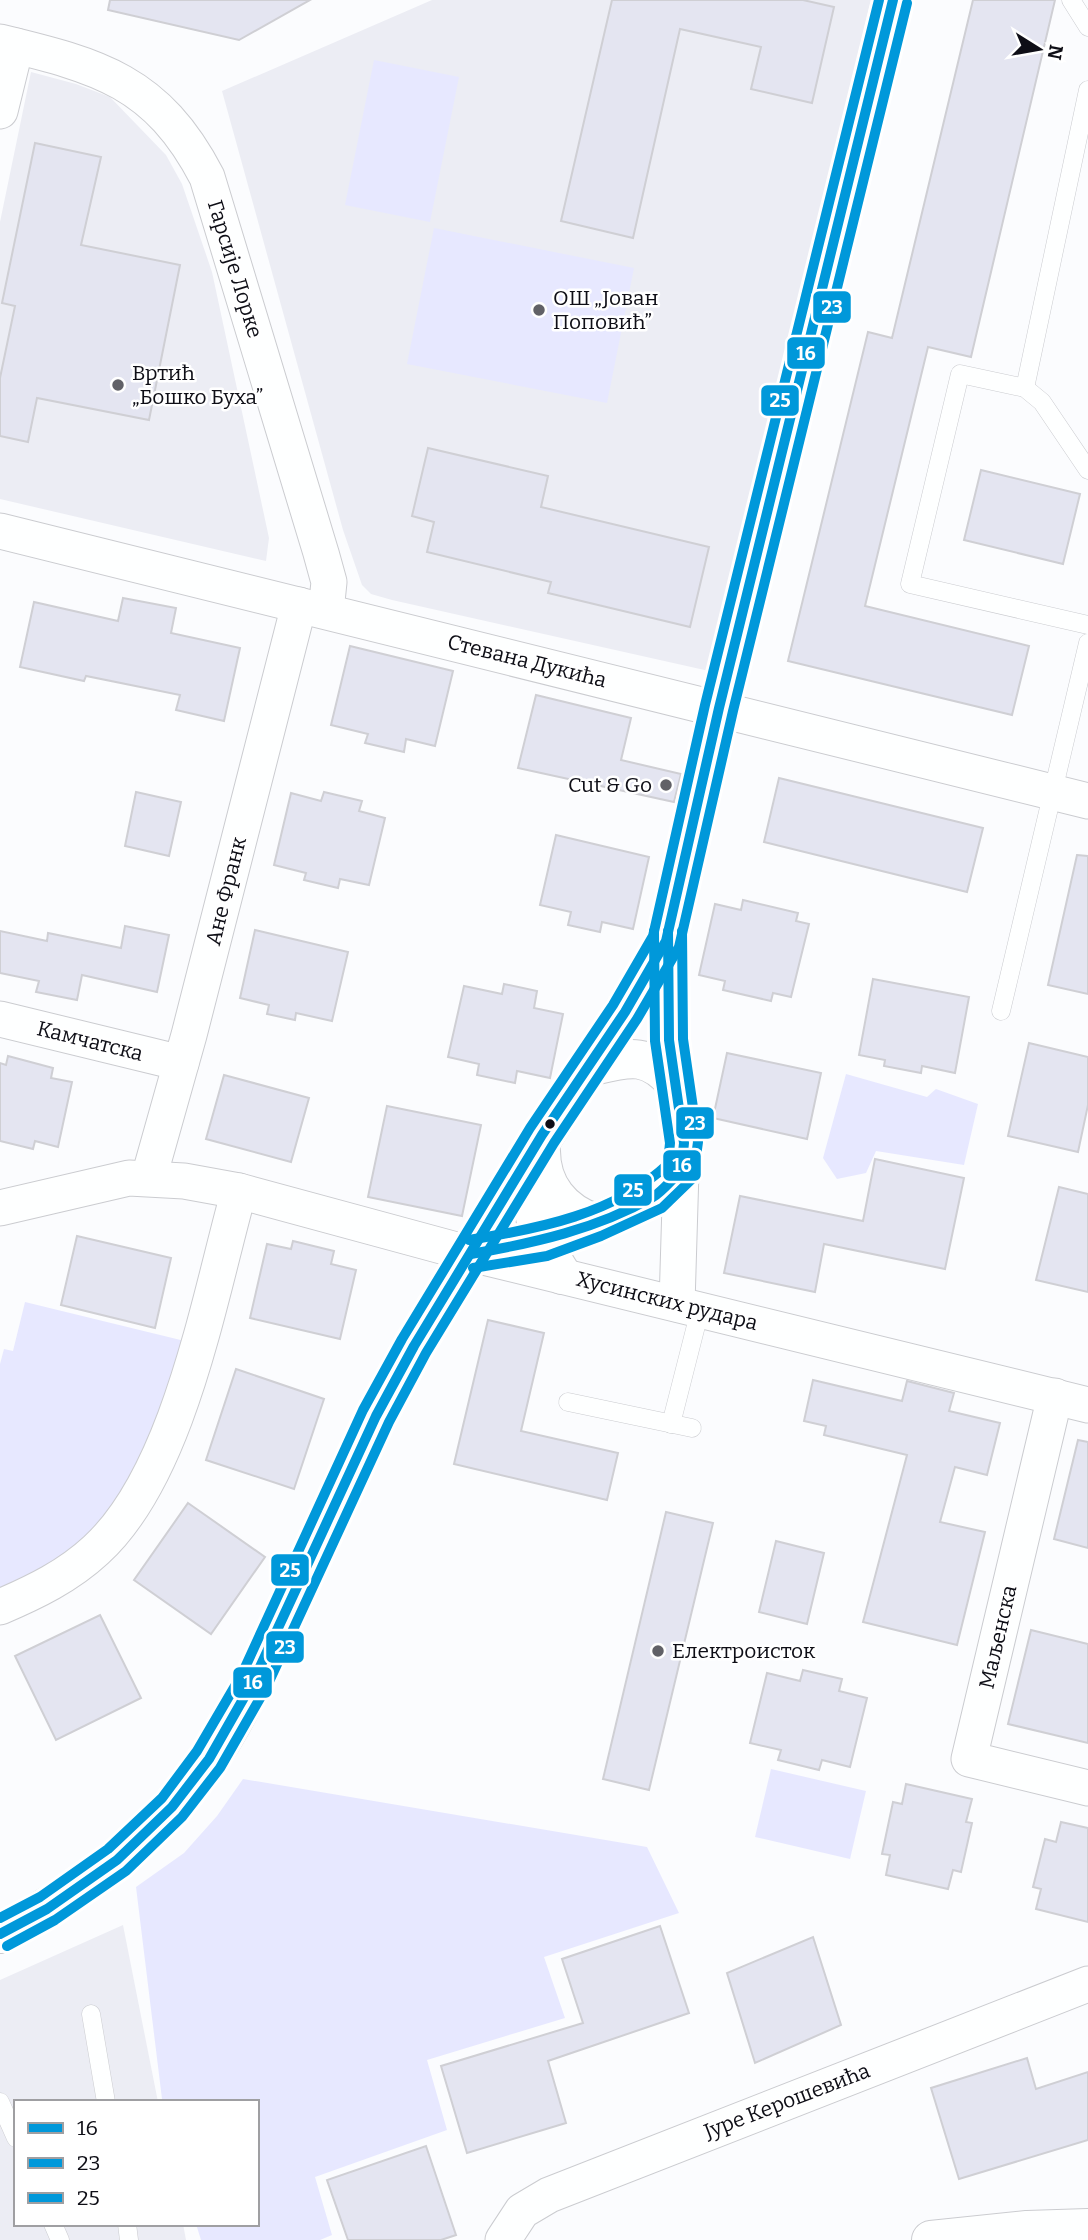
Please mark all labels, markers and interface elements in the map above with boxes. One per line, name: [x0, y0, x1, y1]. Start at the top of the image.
north arrow: [1004, 14, 1074, 84]
text: N: [1042, 43, 1068, 62]
street label: Гарсије Лорке: [202, 197, 268, 341]
place label: ОШ „Јован Поповић”: [553, 285, 659, 335]
line badge: 23: [812, 290, 852, 324]
text: 23: [821, 296, 843, 319]
marker: ОШ „Јован Поповић”: [531, 302, 547, 318]
line badge: 16: [786, 336, 826, 370]
text: 16: [796, 342, 816, 365]
place label: Вртић „Бошко Буха”: [132, 360, 263, 410]
marker: Вртић „Бошко Буха”: [110, 377, 126, 393]
line badge: 25: [760, 384, 800, 417]
text: 25: [769, 389, 791, 412]
street label: Стевана Дукића: [445, 629, 610, 693]
place label: Cut & Go: [568, 772, 652, 798]
marker: Cut & Go: [658, 777, 674, 793]
street label: Ане Франк: [200, 834, 252, 948]
street label: Камчатска: [34, 1015, 146, 1067]
line badge: 23: [675, 1106, 715, 1140]
text: 23: [684, 1112, 706, 1135]
unlabelled marker: [543, 1117, 557, 1131]
line badge: 16: [662, 1149, 702, 1182]
text: 16: [672, 1154, 692, 1177]
line badge: 25: [613, 1173, 653, 1207]
text: 25: [622, 1179, 644, 1202]
street label: Хусинских рудара: [573, 1266, 761, 1336]
line badge: 25: [270, 1553, 310, 1587]
text: 25: [279, 1559, 301, 1582]
street label: Маљенска: [973, 1582, 1023, 1691]
line badge: 23: [265, 1630, 305, 1664]
text: 23: [274, 1636, 296, 1659]
place label: Електроисток: [672, 1638, 816, 1664]
marker: Електроисток: [650, 1643, 666, 1659]
line badge: 16: [232, 1666, 273, 1699]
text: 16: [243, 1671, 263, 1694]
street label: Јуре Керошевића: [699, 2057, 874, 2145]
legend: [14, 2100, 259, 2226]
text: 16: [77, 2115, 98, 2141]
text: 23: [77, 2150, 100, 2176]
text: 25: [77, 2185, 100, 2211]

